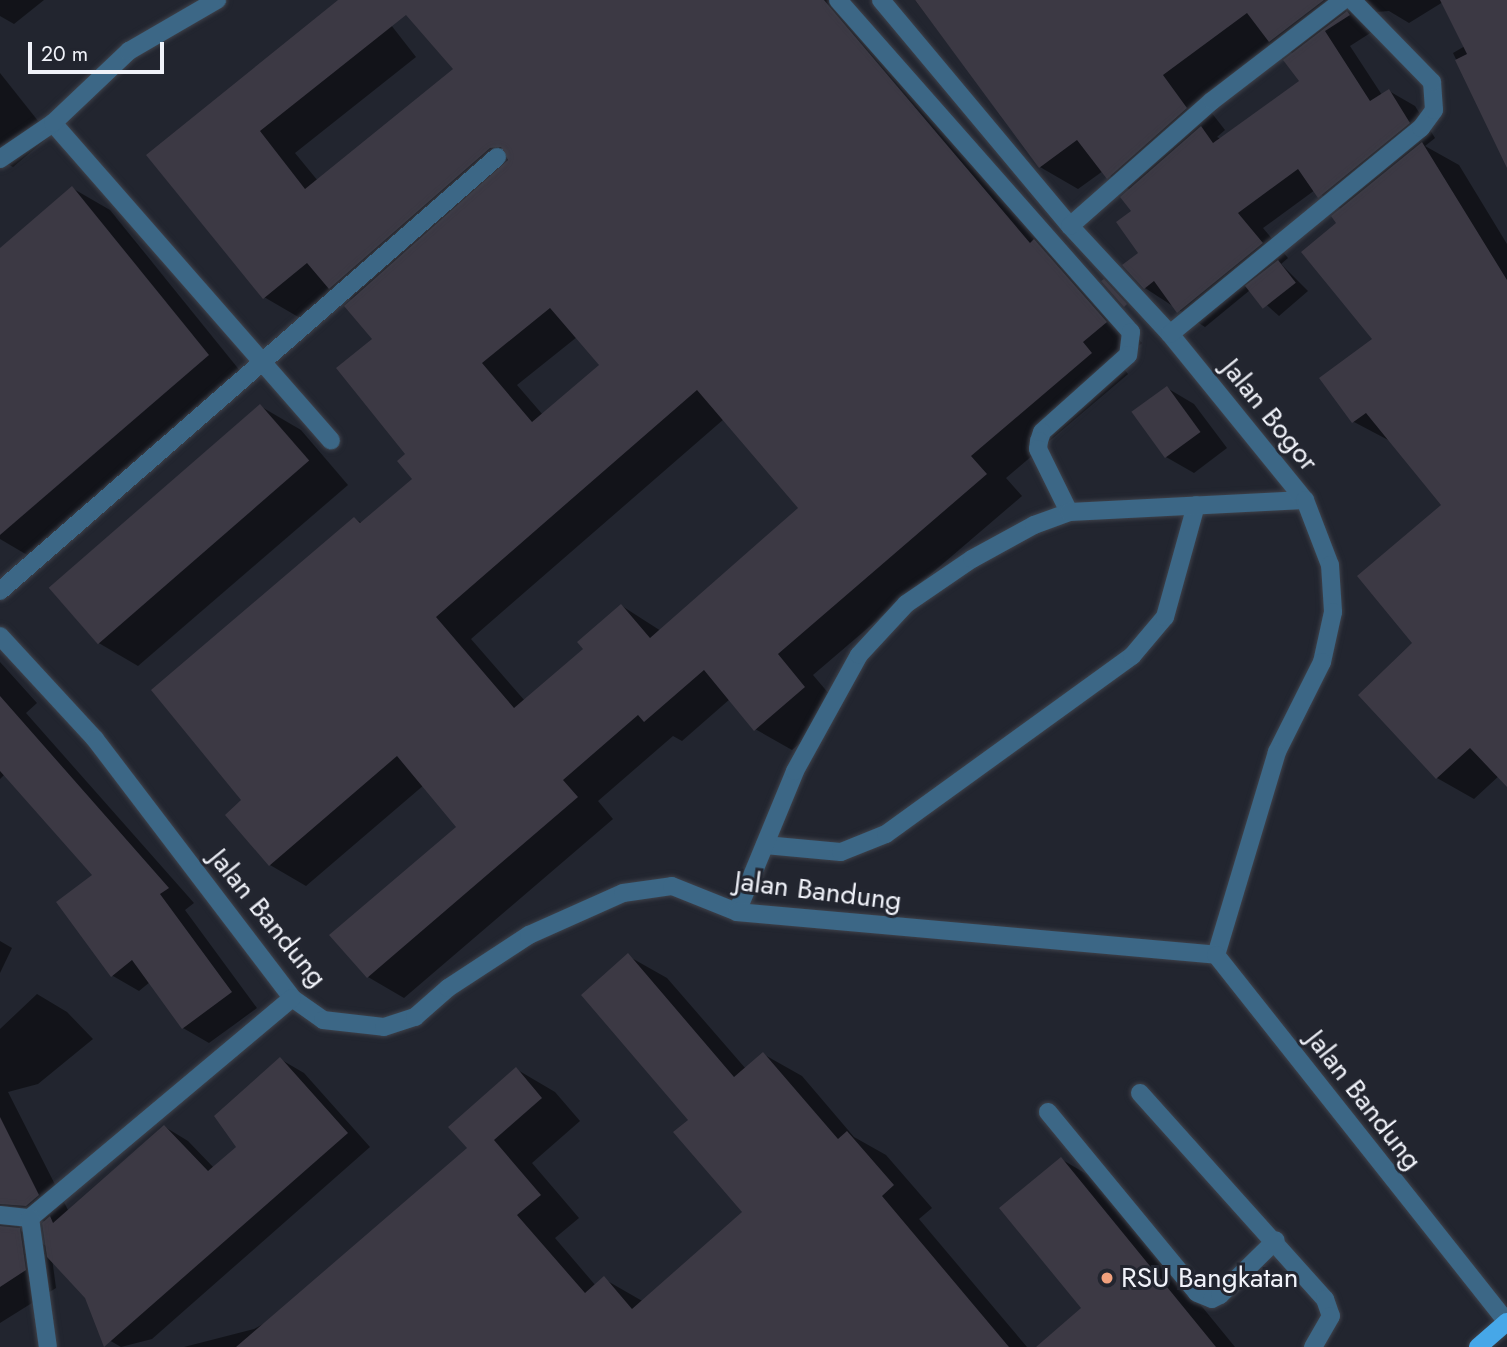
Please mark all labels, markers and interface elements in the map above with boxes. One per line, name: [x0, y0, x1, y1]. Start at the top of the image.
scale bar: [32, 28, 168, 72]
text: 20 m: [41, 39, 88, 69]
street label: Jalan Bogor: [1214, 352, 1326, 478]
street label: Jalan Bandung: [202, 842, 334, 994]
street label: Jalan Bandung: [732, 864, 904, 918]
street label: Jalan Bandung: [1299, 1023, 1429, 1177]
place label: RSU Bangkatan: [1121, 1261, 1298, 1295]
marker: RSU Bangkatan: [1099, 1270, 1115, 1286]

